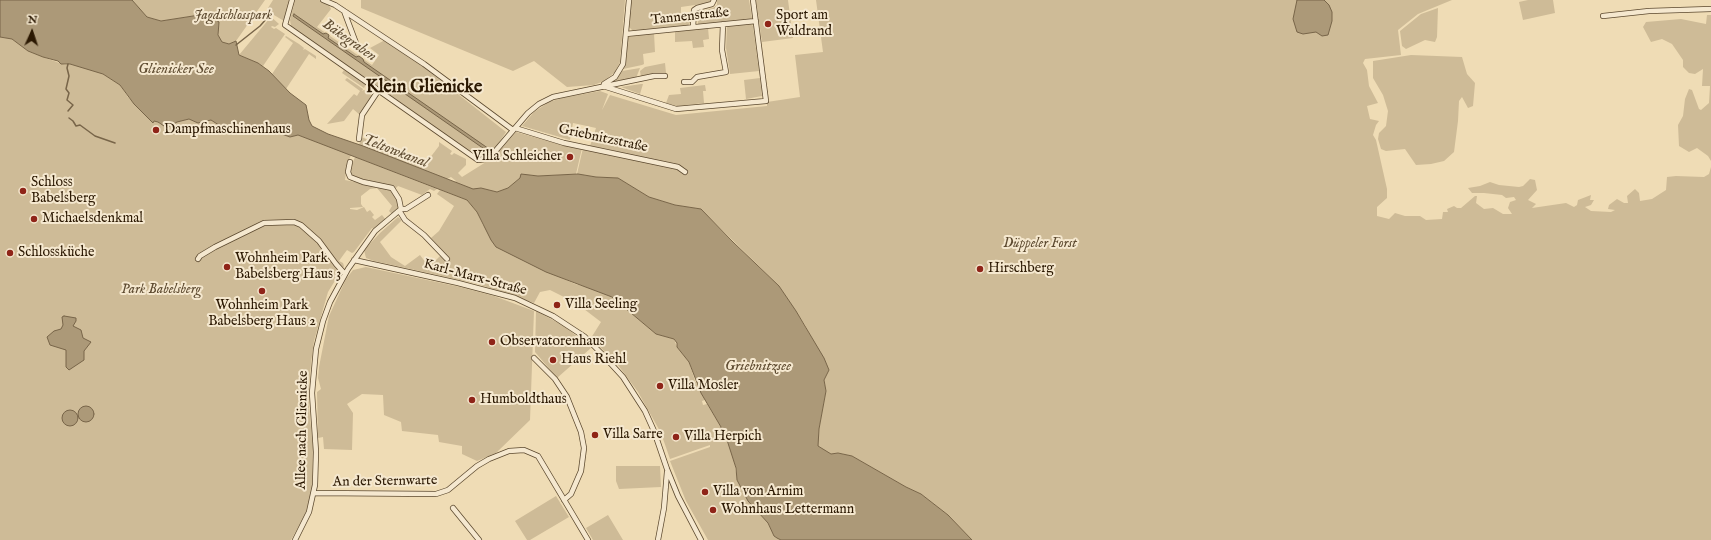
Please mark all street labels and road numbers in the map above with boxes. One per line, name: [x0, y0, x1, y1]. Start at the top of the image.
street label: Tannenstraße: [650, 5, 730, 29]
street label: Griebnitzstraße: [557, 121, 649, 157]
street label: Karl-Marx-Straße: [422, 256, 528, 300]
street label: Allee nach Glienicke: [294, 370, 312, 490]
street label: An der Sternwarte: [333, 473, 437, 491]

